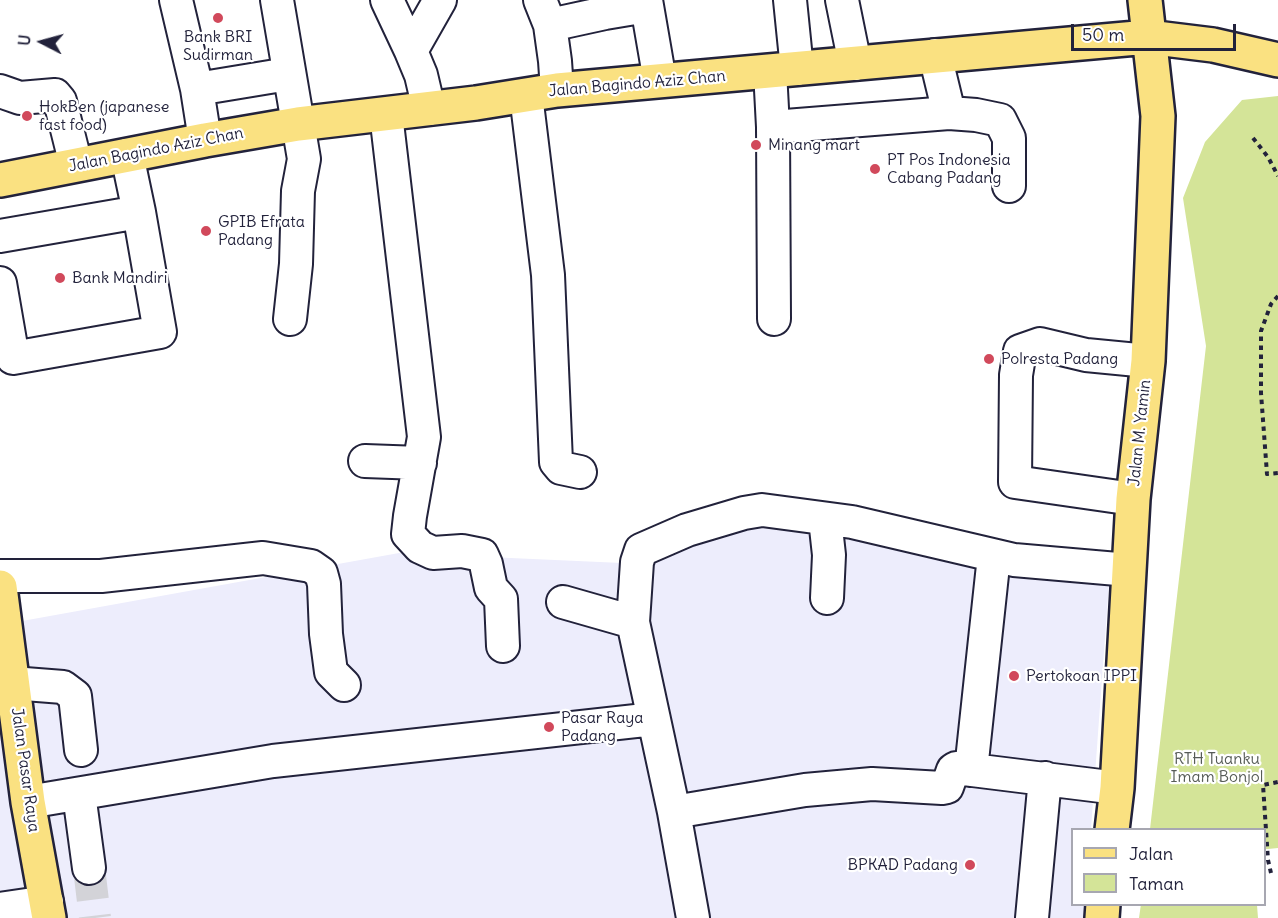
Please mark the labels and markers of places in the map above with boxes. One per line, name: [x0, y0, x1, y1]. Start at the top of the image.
marker: Bank BRI Sudirman: [211, 11, 225, 25]
place label: Bank BRI Sudirman: [183, 27, 253, 65]
place label: HokBen (japanese fast food): [39, 97, 169, 135]
marker: HokBen (japanese fast food): [20, 109, 34, 123]
place label: Minang mart: [768, 135, 860, 155]
marker: Minang mart: [749, 138, 763, 152]
place label: PT Pos Indonesia Cabang Padang: [887, 150, 1011, 188]
marker: PT Pos Indonesia Cabang Padang: [868, 162, 882, 176]
place label: GPIB Efrata Padang: [218, 212, 305, 250]
marker: GPIB Efrata Padang: [199, 224, 213, 238]
place label: Bank Mandiri: [72, 268, 167, 288]
marker: Bank Mandiri: [53, 271, 67, 285]
place label: Polresta Padang: [1001, 349, 1118, 369]
marker: Polresta Padang: [982, 352, 996, 366]
place label: Pertokoan IPPI: [1026, 666, 1137, 686]
marker: Pertokoan IPPI: [1007, 669, 1021, 683]
place label: Pasar Raya Padang: [561, 708, 643, 746]
marker: Pasar Raya Padang: [542, 720, 556, 734]
place label: BPKAD Padang: [848, 855, 958, 875]
marker: BPKAD Padang: [963, 858, 977, 872]

